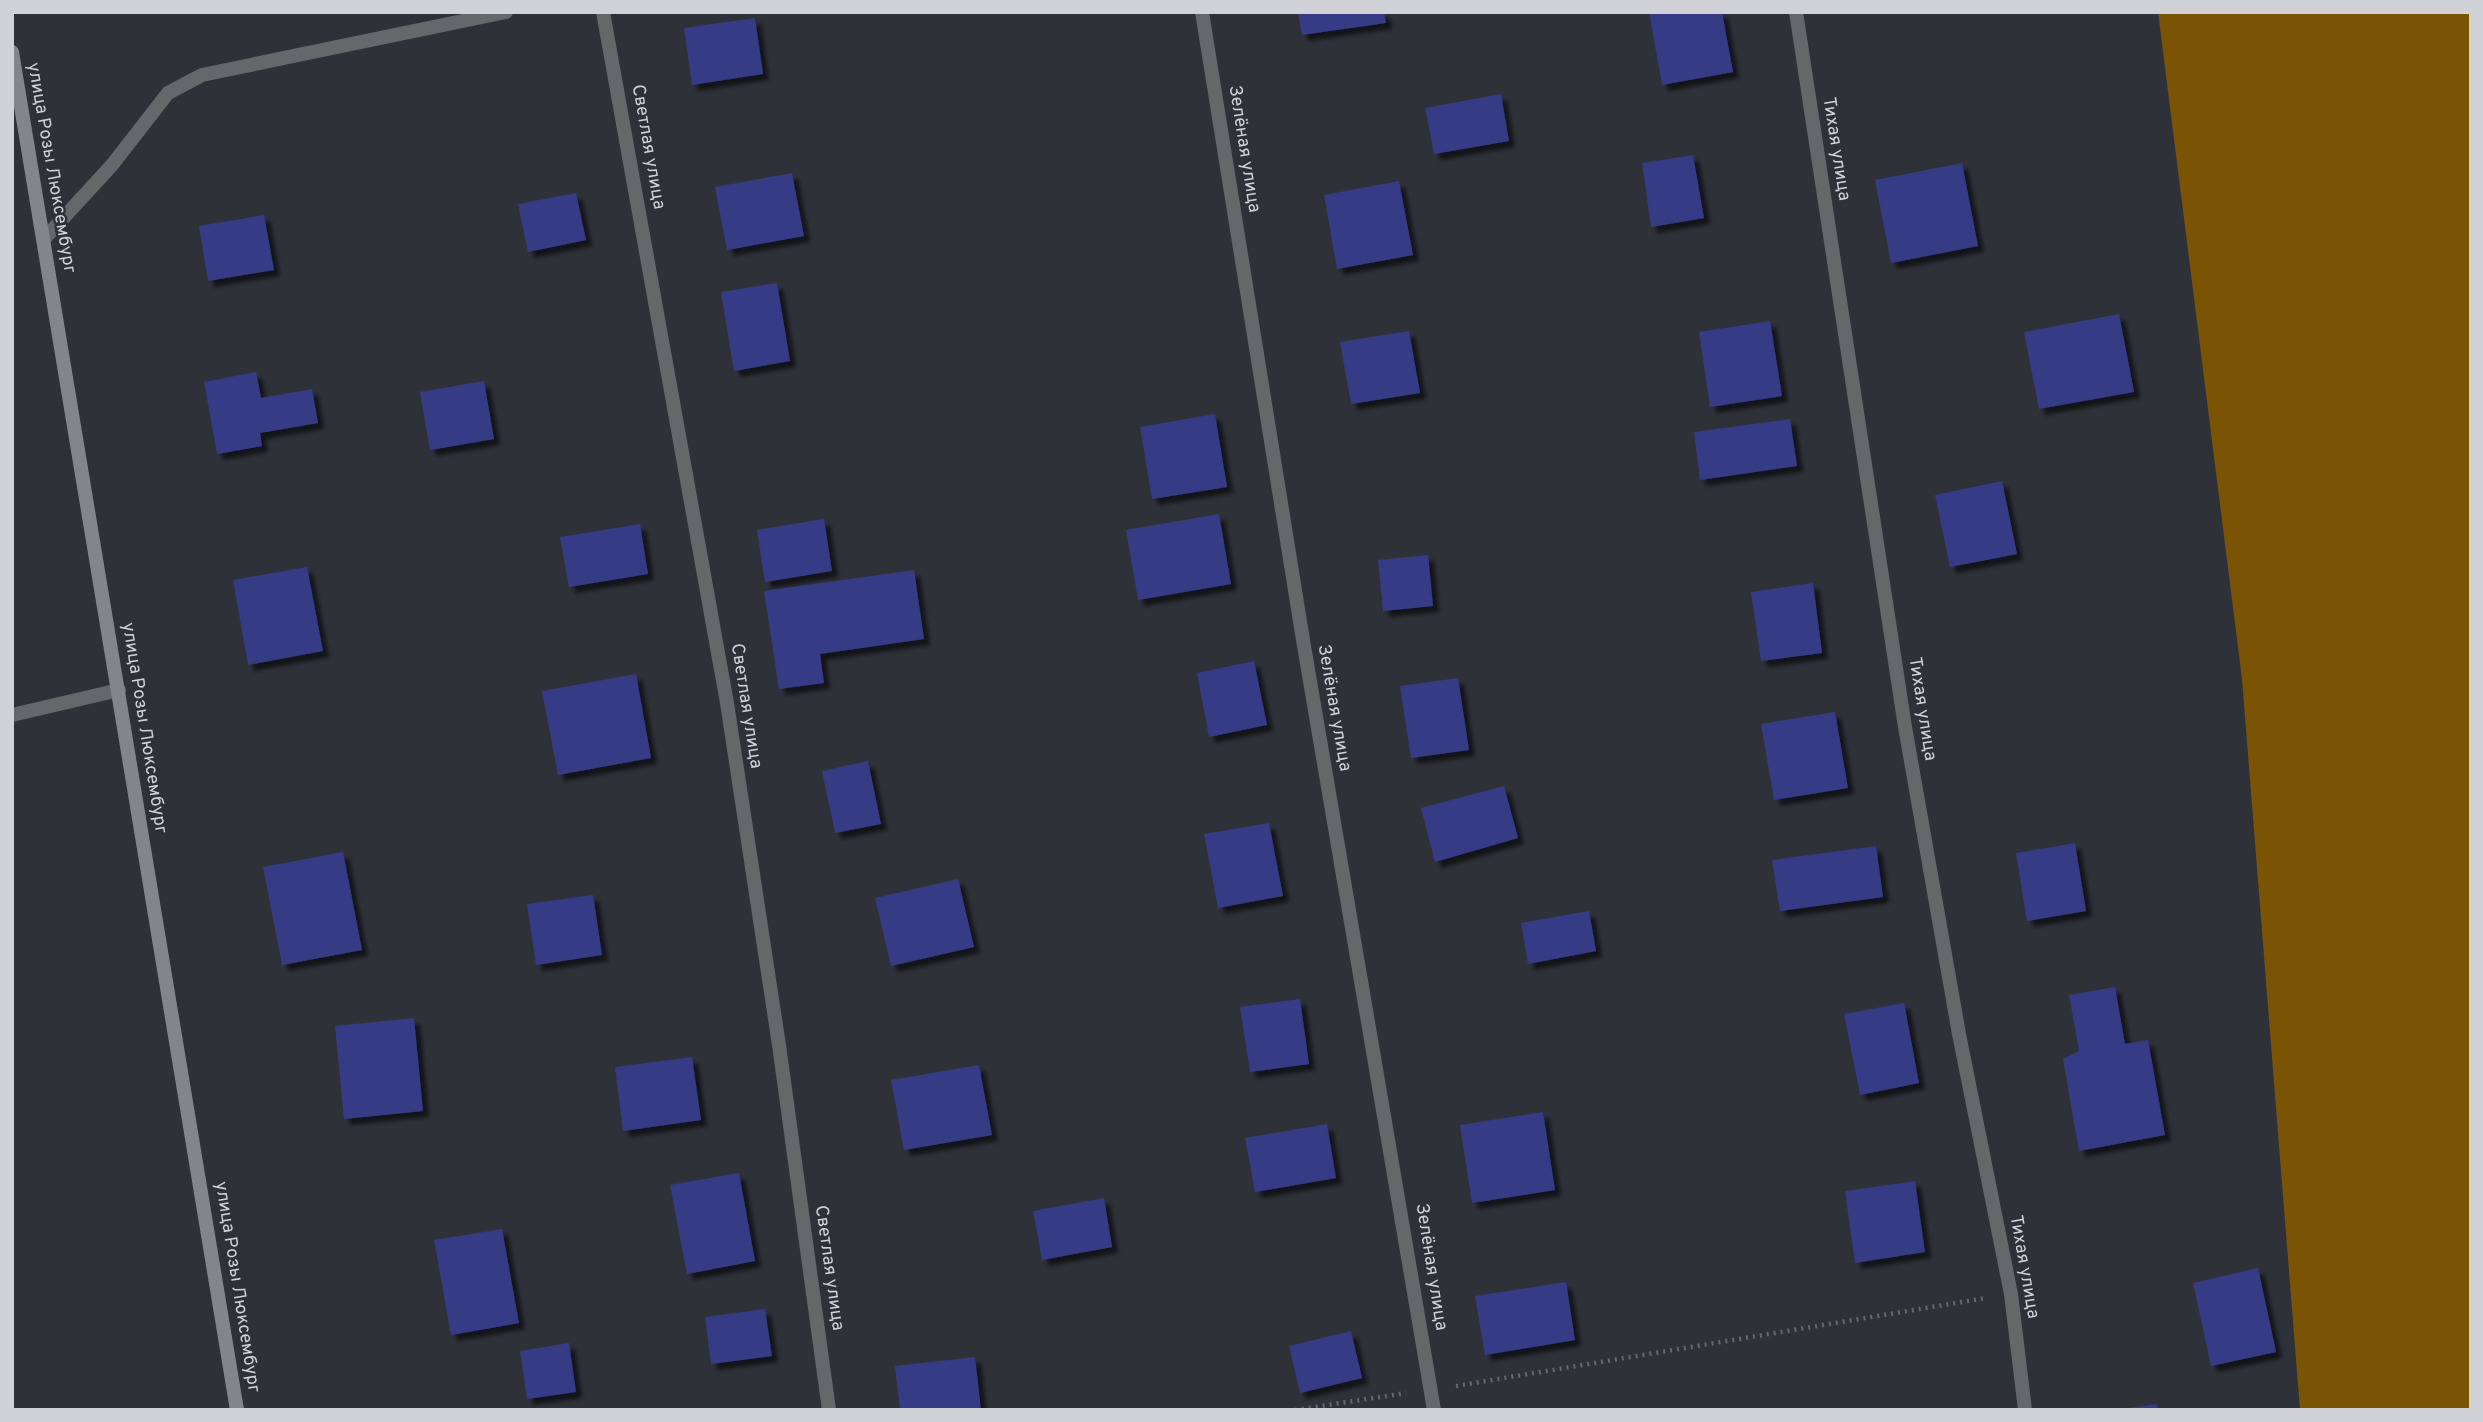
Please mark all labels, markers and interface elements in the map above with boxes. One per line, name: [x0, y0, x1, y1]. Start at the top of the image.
street label: улица Розы Люксембург: [21, 61, 81, 276]
street label: Светлая улица: [626, 83, 670, 211]
street label: Зелёная улица: [1223, 84, 1265, 214]
street label: Тихая улица: [1816, 96, 1856, 202]
street label: улица Розы Люксембург: [116, 621, 172, 836]
street label: Светлая улица: [725, 642, 767, 770]
street label: Зелёная улица: [1312, 643, 1356, 773]
street label: Тихая улица: [1902, 656, 1942, 762]
street label: улица Розы Люксембург: [209, 1180, 265, 1395]
street label: Зелёная улица: [1410, 1202, 1452, 1332]
street label: Светлая улица: [809, 1204, 849, 1332]
street label: Тихая улица: [2004, 1214, 2044, 1320]

